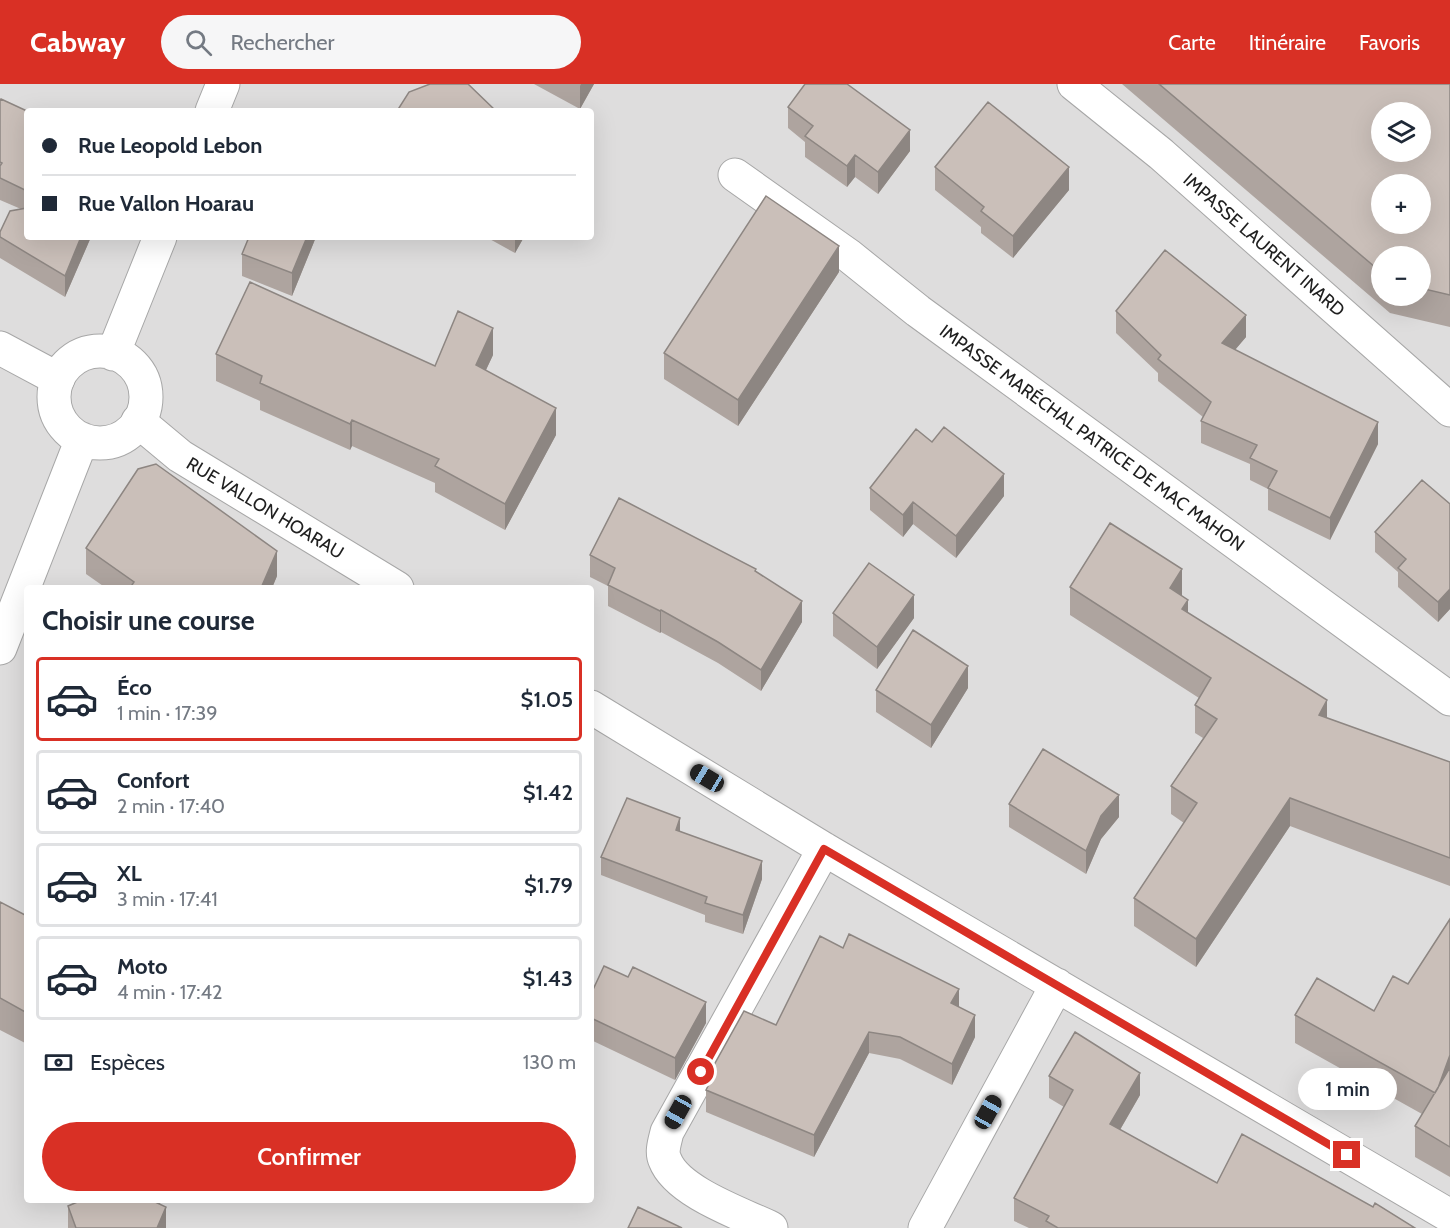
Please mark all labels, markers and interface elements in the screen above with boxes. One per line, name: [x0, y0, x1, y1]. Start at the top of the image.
search box: [161, 15, 581, 69]
text: Cabway: [30, 25, 125, 59]
icon: search: [182, 26, 215, 59]
text: Rechercher: [230, 29, 335, 56]
text: Carte: [1168, 30, 1216, 55]
text: Itinéraire: [1249, 30, 1326, 55]
text: Favoris: [1359, 30, 1420, 55]
map controls: [1371, 102, 1431, 306]
button: layers: [1371, 102, 1431, 162]
text: Rue Leopold Lebon: [78, 132, 262, 159]
street label: IMPASSE LAURENT INARD: [1179, 169, 1349, 321]
button: +: [1371, 174, 1431, 234]
text: Rue Vallon Hoarau: [78, 190, 254, 217]
button: −: [1371, 246, 1431, 306]
street label: IMPASSE MARÉCHAL PATRICE DE MAC MAHON: [935, 320, 1249, 556]
street label: RUE VALLON HOARAU: [182, 452, 348, 564]
text: Choisir une course: [42, 604, 255, 637]
icon: car: [45, 672, 99, 726]
text: Éco: [117, 674, 152, 701]
text: $1.05: [521, 686, 573, 713]
text: 1 min · 17:39: [117, 701, 218, 725]
car: [687, 761, 727, 795]
icon: car: [45, 765, 99, 819]
text: Confort: [117, 767, 190, 794]
text: $1.42: [523, 779, 573, 806]
text: 2 min · 17:40: [117, 794, 225, 818]
icon: car: [45, 858, 99, 912]
text: XL: [117, 860, 142, 887]
text: $1.79: [524, 872, 573, 899]
text: 3 min · 17:41: [117, 887, 218, 911]
icon: car: [45, 951, 99, 1005]
text: Moto: [117, 953, 168, 980]
text: $1.43: [522, 965, 573, 992]
text: 4 min · 17:42: [117, 980, 223, 1004]
icon: cash: [42, 1046, 75, 1079]
text: Espèces: [90, 1049, 165, 1076]
text: 130 m: [523, 1050, 576, 1074]
route start: [687, 1058, 714, 1085]
callout: 1 min: [1298, 1068, 1396, 1110]
text: 1 min: [1325, 1077, 1370, 1101]
car: [661, 1092, 695, 1132]
car: [971, 1092, 1005, 1132]
button: Confirmer: [42, 1122, 576, 1191]
route end: [1333, 1141, 1360, 1168]

